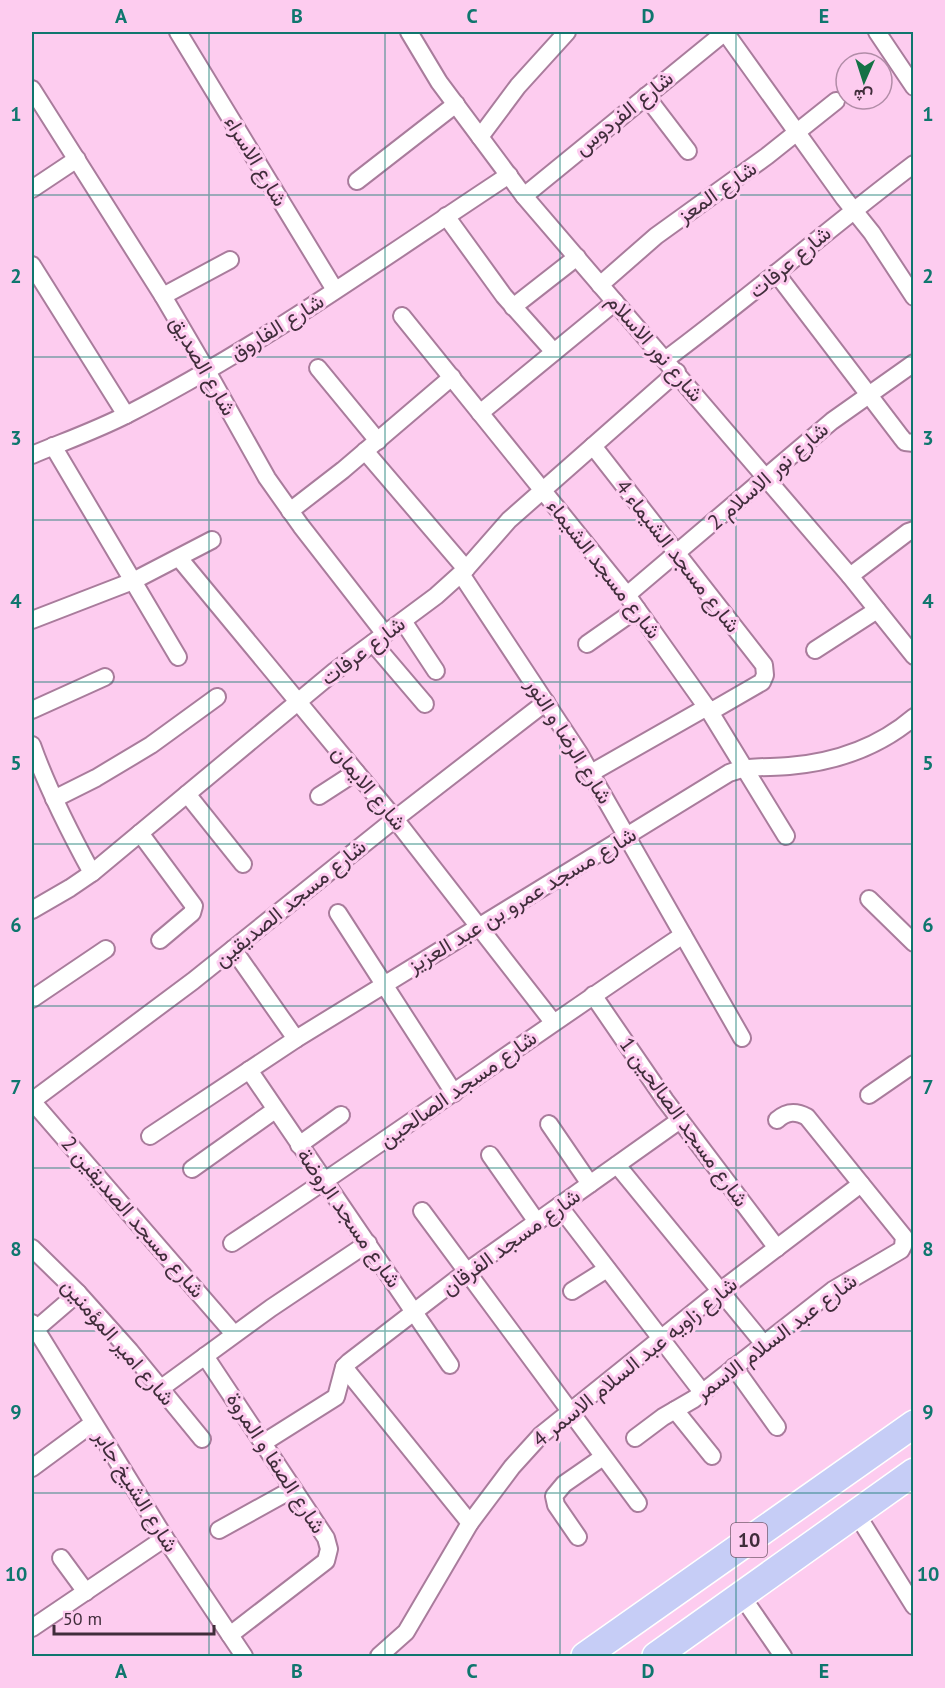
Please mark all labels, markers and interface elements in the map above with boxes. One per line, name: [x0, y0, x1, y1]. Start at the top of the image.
text: A: [115, 3, 128, 29]
text: B: [291, 3, 303, 29]
text: C: [466, 3, 478, 29]
text: D: [642, 3, 655, 29]
text: E: [819, 3, 829, 29]
north arrow: [834, 51, 894, 111]
street label: شارع الفردوس: [569, 64, 679, 162]
text: ش: [853, 85, 873, 106]
text: 1: [10, 101, 22, 127]
text: 1: [922, 101, 934, 127]
street label: شارع الاسراء: [218, 110, 294, 212]
street label: شارع المعز: [671, 154, 762, 230]
street label: شارع عرفات: [743, 219, 837, 305]
text: 2: [10, 263, 22, 289]
text: 2: [922, 263, 934, 289]
street label: شارع الفاروق: [225, 287, 329, 367]
street label: شارع نور الاسلام: [600, 288, 710, 408]
street label: شارع الصديق: [163, 311, 243, 421]
street label: شارع نور الاسلام 2: [702, 416, 834, 536]
text: 3: [10, 425, 22, 451]
text: 3: [922, 425, 934, 451]
street label: شارع مسجد الشيماء 4: [609, 474, 747, 638]
street label: شارع مسجد الشيماء: [541, 493, 667, 645]
text: 4: [10, 588, 22, 614]
text: 4: [922, 588, 934, 614]
street label: شارع عرفات: [315, 610, 411, 692]
street label: شارع الرضا و النور: [519, 672, 619, 809]
street label: شارع الايمان: [325, 740, 413, 836]
text: 5: [10, 750, 22, 776]
text: 5: [922, 750, 934, 776]
street label: شارع مسجد عمرو بن عبد العزيز: [402, 821, 641, 980]
street label: شارع مسجد الصديقين: [208, 833, 372, 973]
text: 6: [10, 912, 22, 938]
text: 6: [922, 912, 934, 938]
street label: شارع مسجد الصالحين: [374, 1024, 542, 1154]
street label: شارع مسجد الصالحين 1: [613, 1032, 755, 1212]
text: 7: [10, 1074, 22, 1100]
text: 7: [922, 1074, 934, 1100]
street label: شارع مسجد الصديقين 2: [55, 1130, 211, 1304]
street label: شارع مسجد الروضة: [290, 1143, 408, 1293]
street label: شارع مسجد الفرقان: [436, 1182, 586, 1302]
text: 8: [10, 1236, 22, 1262]
text: 8: [922, 1236, 934, 1262]
street label: شارع عبد السلام الاسمر: [689, 1267, 863, 1408]
street label: شارع زاويه عبد السلام الاسمر 4: [527, 1271, 743, 1453]
street label: شارع امير المؤمنين: [55, 1272, 181, 1412]
street label: شارع الصفا و المروة: [220, 1387, 332, 1539]
text: 9: [10, 1399, 22, 1425]
text: 9: [922, 1399, 934, 1425]
street label: شارع الشيخ جابر: [87, 1424, 185, 1557]
road number: 10: [731, 1523, 767, 1557]
text: 10: [5, 1561, 27, 1587]
text: 10: [917, 1561, 939, 1587]
scale bar: [54, 1598, 214, 1636]
text: 50 m: [63, 1607, 102, 1630]
text: A: [115, 1658, 128, 1684]
text: B: [291, 1658, 303, 1684]
text: C: [466, 1658, 478, 1684]
text: D: [642, 1658, 655, 1684]
text: E: [819, 1658, 829, 1684]

